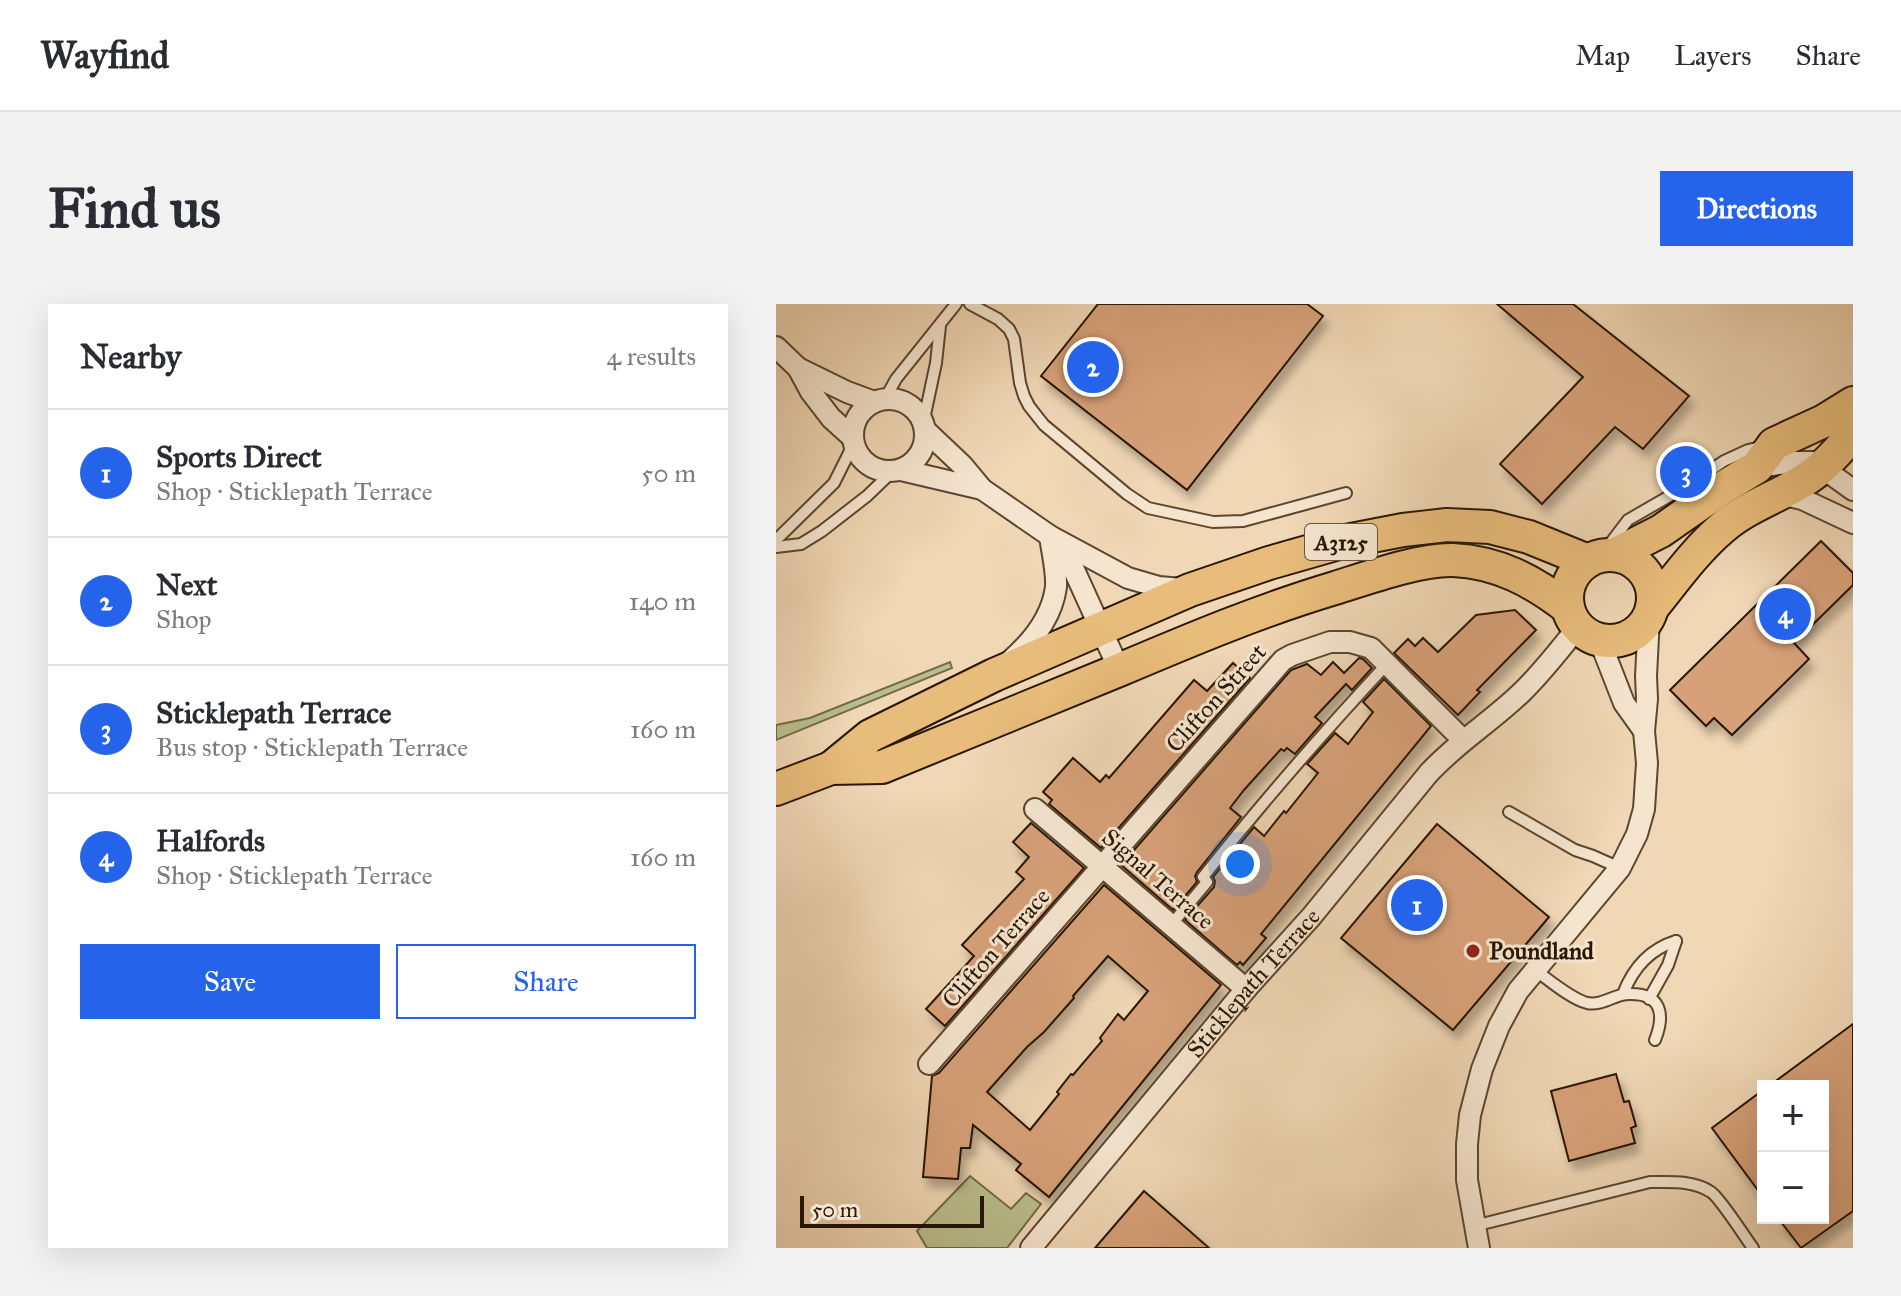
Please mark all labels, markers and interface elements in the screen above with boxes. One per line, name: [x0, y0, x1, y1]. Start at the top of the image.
text: Wayfind: [40, 32, 169, 78]
text: Map: [1575, 38, 1630, 73]
text: Layers: [1674, 38, 1752, 73]
text: Share: [1796, 38, 1861, 73]
button: Directions: [1660, 171, 1853, 246]
text: Find us: [48, 174, 221, 242]
text: Nearby: [80, 336, 182, 377]
pin: 2: [1067, 337, 1119, 397]
text: 4 results: [607, 340, 696, 372]
text: Sports Direct: [156, 439, 322, 475]
pin: 3: [1660, 442, 1712, 502]
text: 1: [101, 457, 111, 489]
text: 50 m: [641, 457, 696, 489]
text: Shop · Sticklepath Terrace: [156, 475, 433, 507]
road number: A3125: [1305, 524, 1377, 560]
text: Next: [156, 567, 217, 603]
pin: 4: [1759, 584, 1811, 644]
text: 2: [100, 585, 112, 617]
text: 140 m: [629, 585, 696, 617]
text: Shop: [156, 603, 212, 635]
street label: Clifton Street: [1159, 637, 1273, 759]
text: Sticklepath Terrace: [156, 695, 391, 731]
text: 3: [101, 713, 111, 745]
text: 160 m: [630, 713, 696, 745]
text: Bus stop · Sticklepath Terrace: [156, 731, 468, 763]
street label: Signal Terrace: [1096, 822, 1220, 936]
text: Halfords: [156, 823, 265, 859]
text: 4: [99, 841, 113, 873]
text: 160 m: [630, 841, 696, 873]
your location: [1220, 844, 1260, 884]
text: Shop · Sticklepath Terrace: [156, 859, 433, 891]
pin: 1: [1391, 875, 1443, 935]
street label: Clifton Terrace: [936, 882, 1056, 1014]
street label: Sticklepath Terrace: [1180, 902, 1327, 1064]
place label: Poundland: [1489, 936, 1595, 966]
marker: Poundland: [1464, 942, 1482, 960]
button: Save: [80, 944, 380, 1019]
button: Share: [396, 944, 696, 1019]
map controls: [1757, 1080, 1829, 1224]
button: +: [1757, 1080, 1829, 1152]
button: −: [1757, 1152, 1829, 1224]
scale bar: [800, 1192, 984, 1228]
text: 50 m: [812, 1196, 858, 1223]

